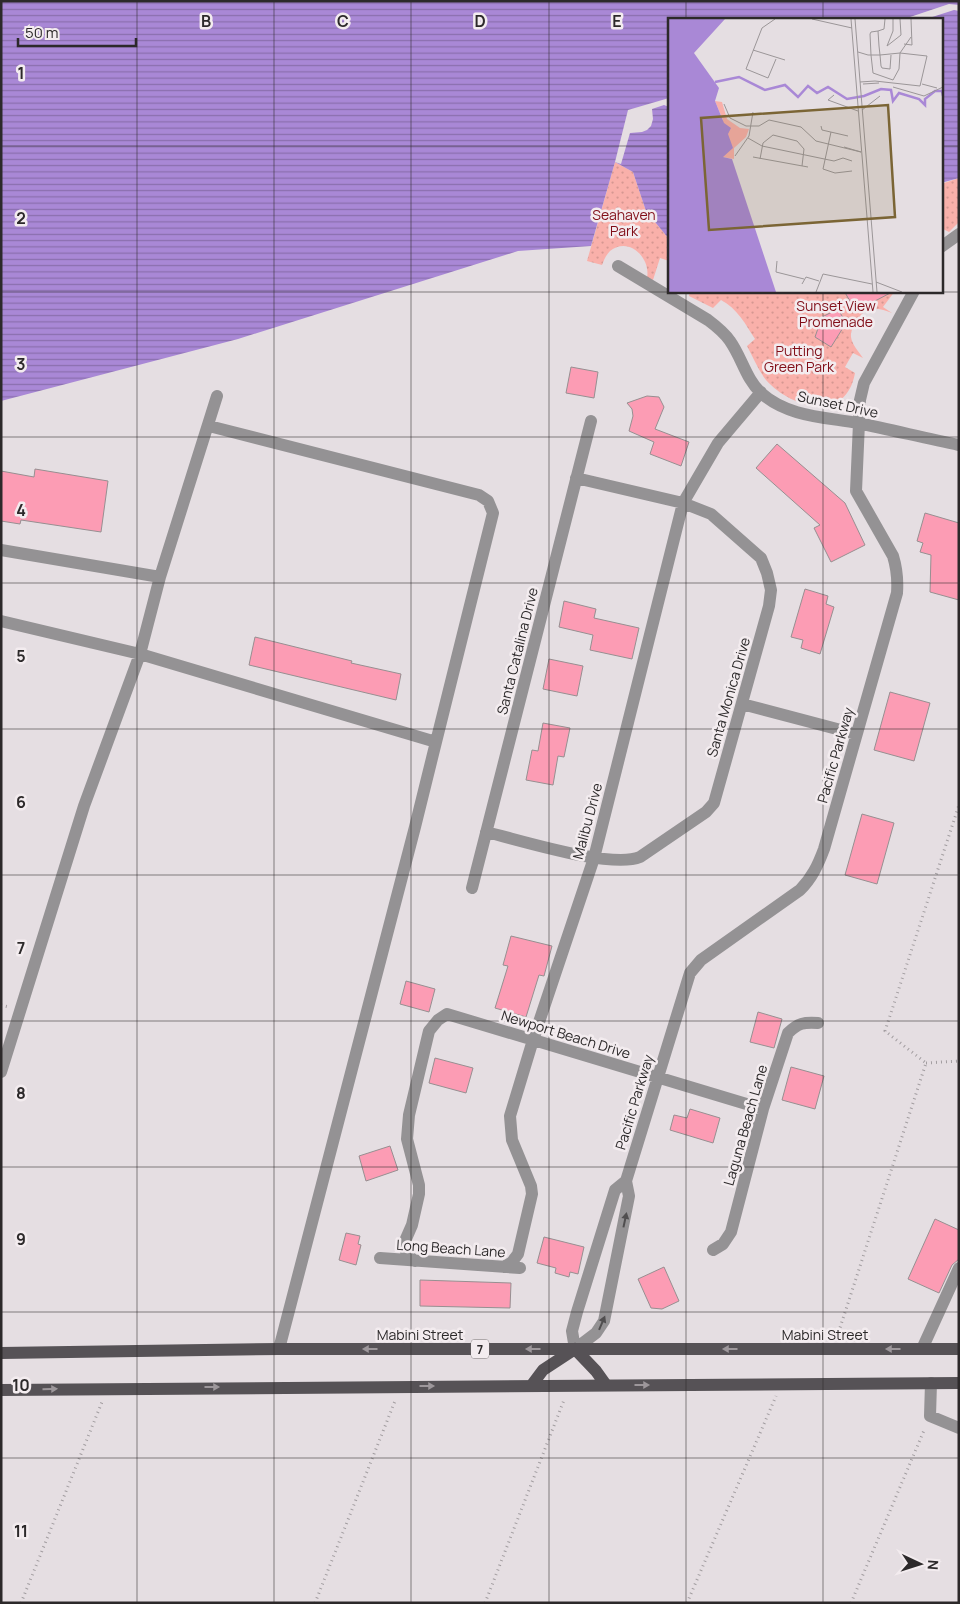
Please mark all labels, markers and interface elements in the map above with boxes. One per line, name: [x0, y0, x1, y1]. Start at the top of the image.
text: B: [201, 10, 211, 32]
text: C: [337, 10, 349, 32]
text: D: [474, 10, 486, 32]
text: E: [612, 10, 622, 32]
scale bar: [18, 15, 135, 47]
inset map: [668, 18, 942, 292]
text: 50 m: [25, 22, 59, 43]
text: 1: [17, 62, 25, 84]
park label: Seahaven Park: [592, 205, 656, 240]
text: 2: [16, 207, 26, 229]
park label: Sunset View Promenade: [796, 296, 876, 331]
park label: Putting Green Park: [764, 341, 835, 376]
text: 3: [16, 353, 26, 375]
street label: Sunset Drive: [796, 386, 880, 422]
text: 4: [16, 499, 26, 521]
street label: Santa Catalina Drive: [492, 586, 542, 716]
street label: Santa Monica Drive: [702, 635, 754, 759]
text: 5: [16, 645, 26, 667]
street label: Pacific Parkway: [812, 704, 858, 805]
street label: Malibu Drive: [568, 781, 606, 861]
text: 6: [16, 791, 26, 813]
text: 7: [17, 937, 25, 959]
street label: Newport Beach Drive: [499, 1005, 633, 1063]
street label: Pacific Parkway: [610, 1051, 658, 1152]
street label: Laguna Beach Lane: [719, 1062, 771, 1188]
text: 8: [16, 1082, 26, 1104]
one-way arrow: [621, 1211, 629, 1227]
text: 9: [16, 1228, 26, 1250]
street label: Long Beach Lane: [396, 1235, 506, 1261]
one-way arrow: [597, 1315, 606, 1330]
street label: Mabini Street: [377, 1325, 464, 1344]
street label: Mabini Street: [782, 1325, 869, 1344]
road number: 7: [471, 1340, 489, 1358]
one-way arrow: [362, 1345, 378, 1353]
one-way arrow: [524, 1345, 540, 1353]
one-way arrow: [722, 1345, 738, 1353]
one-way arrow: [884, 1345, 900, 1353]
text: 10: [12, 1374, 30, 1396]
one-way arrow: [635, 1381, 651, 1389]
one-way arrow: [420, 1382, 436, 1390]
one-way arrow: [205, 1383, 221, 1391]
one-way arrow: [42, 1385, 58, 1393]
text: 11: [14, 1520, 28, 1542]
north arrow: [895, 1539, 945, 1589]
text: N: [924, 1559, 943, 1571]

